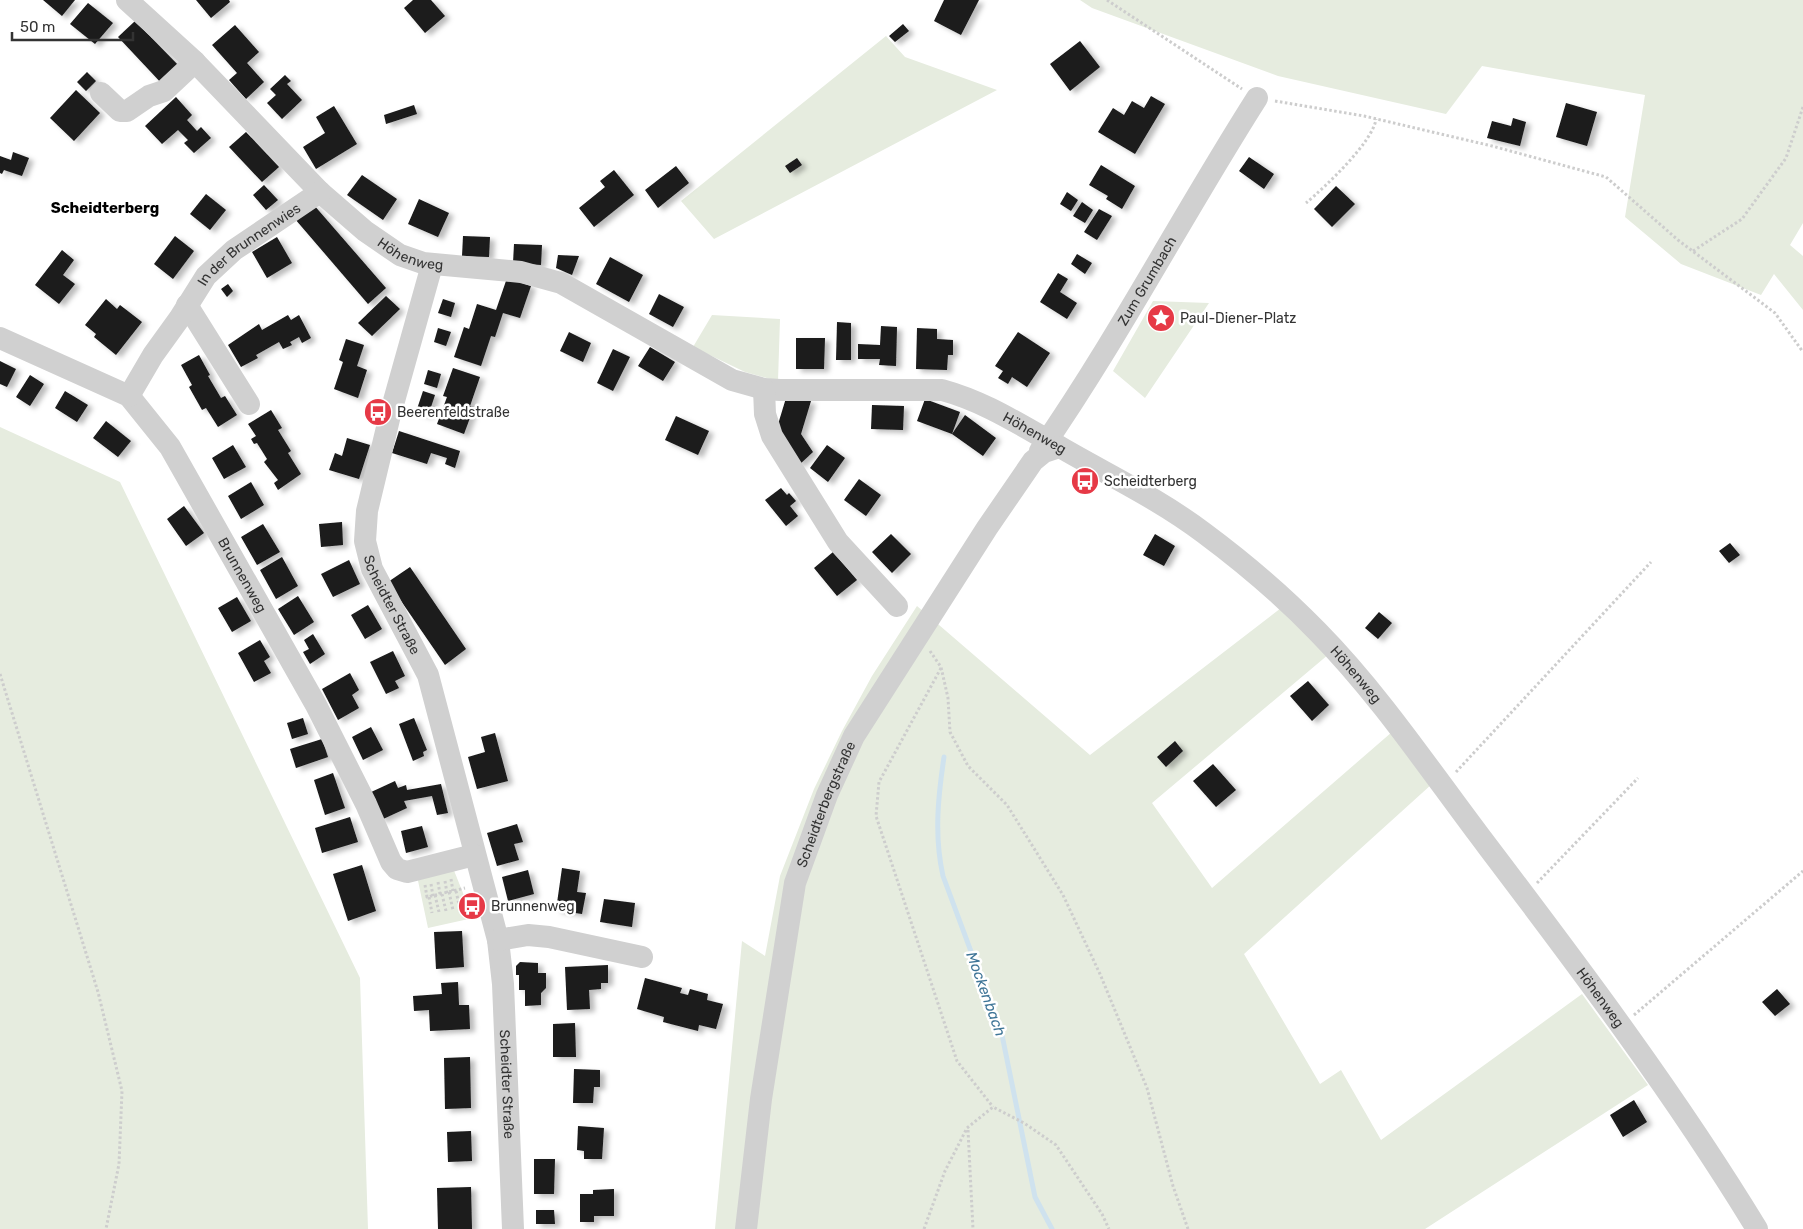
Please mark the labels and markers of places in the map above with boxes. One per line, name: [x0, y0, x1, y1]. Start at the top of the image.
place icon: Paul-Diener-Platz: [1146, 303, 1176, 333]
place label: Paul-Diener-Platz: [1180, 310, 1296, 327]
bus stop icon: Beerenfeldstraße: [363, 397, 393, 427]
place label: Beerenfeldstraße: [397, 404, 510, 421]
bus stop icon: Scheidterberg: [1070, 466, 1100, 496]
place label: Scheidterberg: [1104, 473, 1197, 490]
bus stop icon: Brunnenweg: [457, 891, 487, 921]
place label: Brunnenweg: [491, 898, 575, 915]

